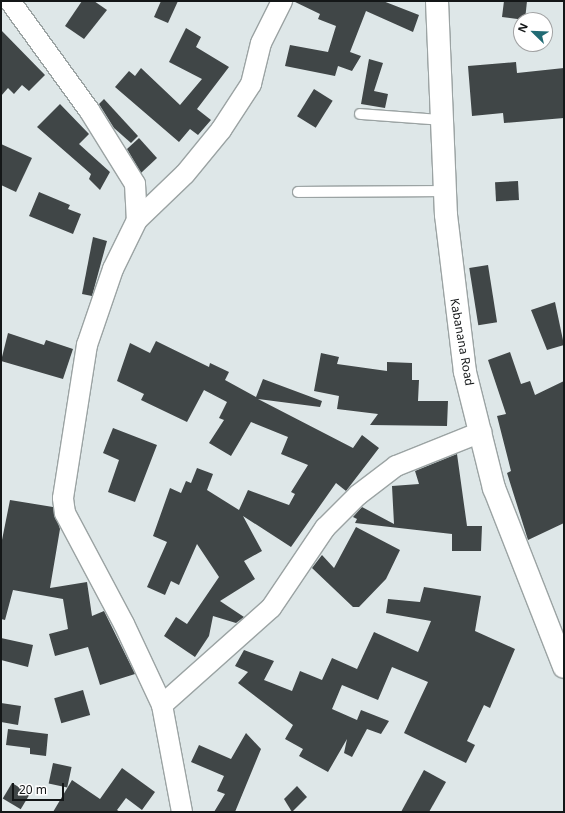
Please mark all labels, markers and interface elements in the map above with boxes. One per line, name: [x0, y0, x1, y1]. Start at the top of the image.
north arrow: [513, 12, 553, 52]
text: N: [514, 20, 531, 35]
street label: Kabanana Road: [447, 297, 477, 387]
scale bar: [14, 775, 66, 801]
text: 20 m: [19, 781, 47, 798]

